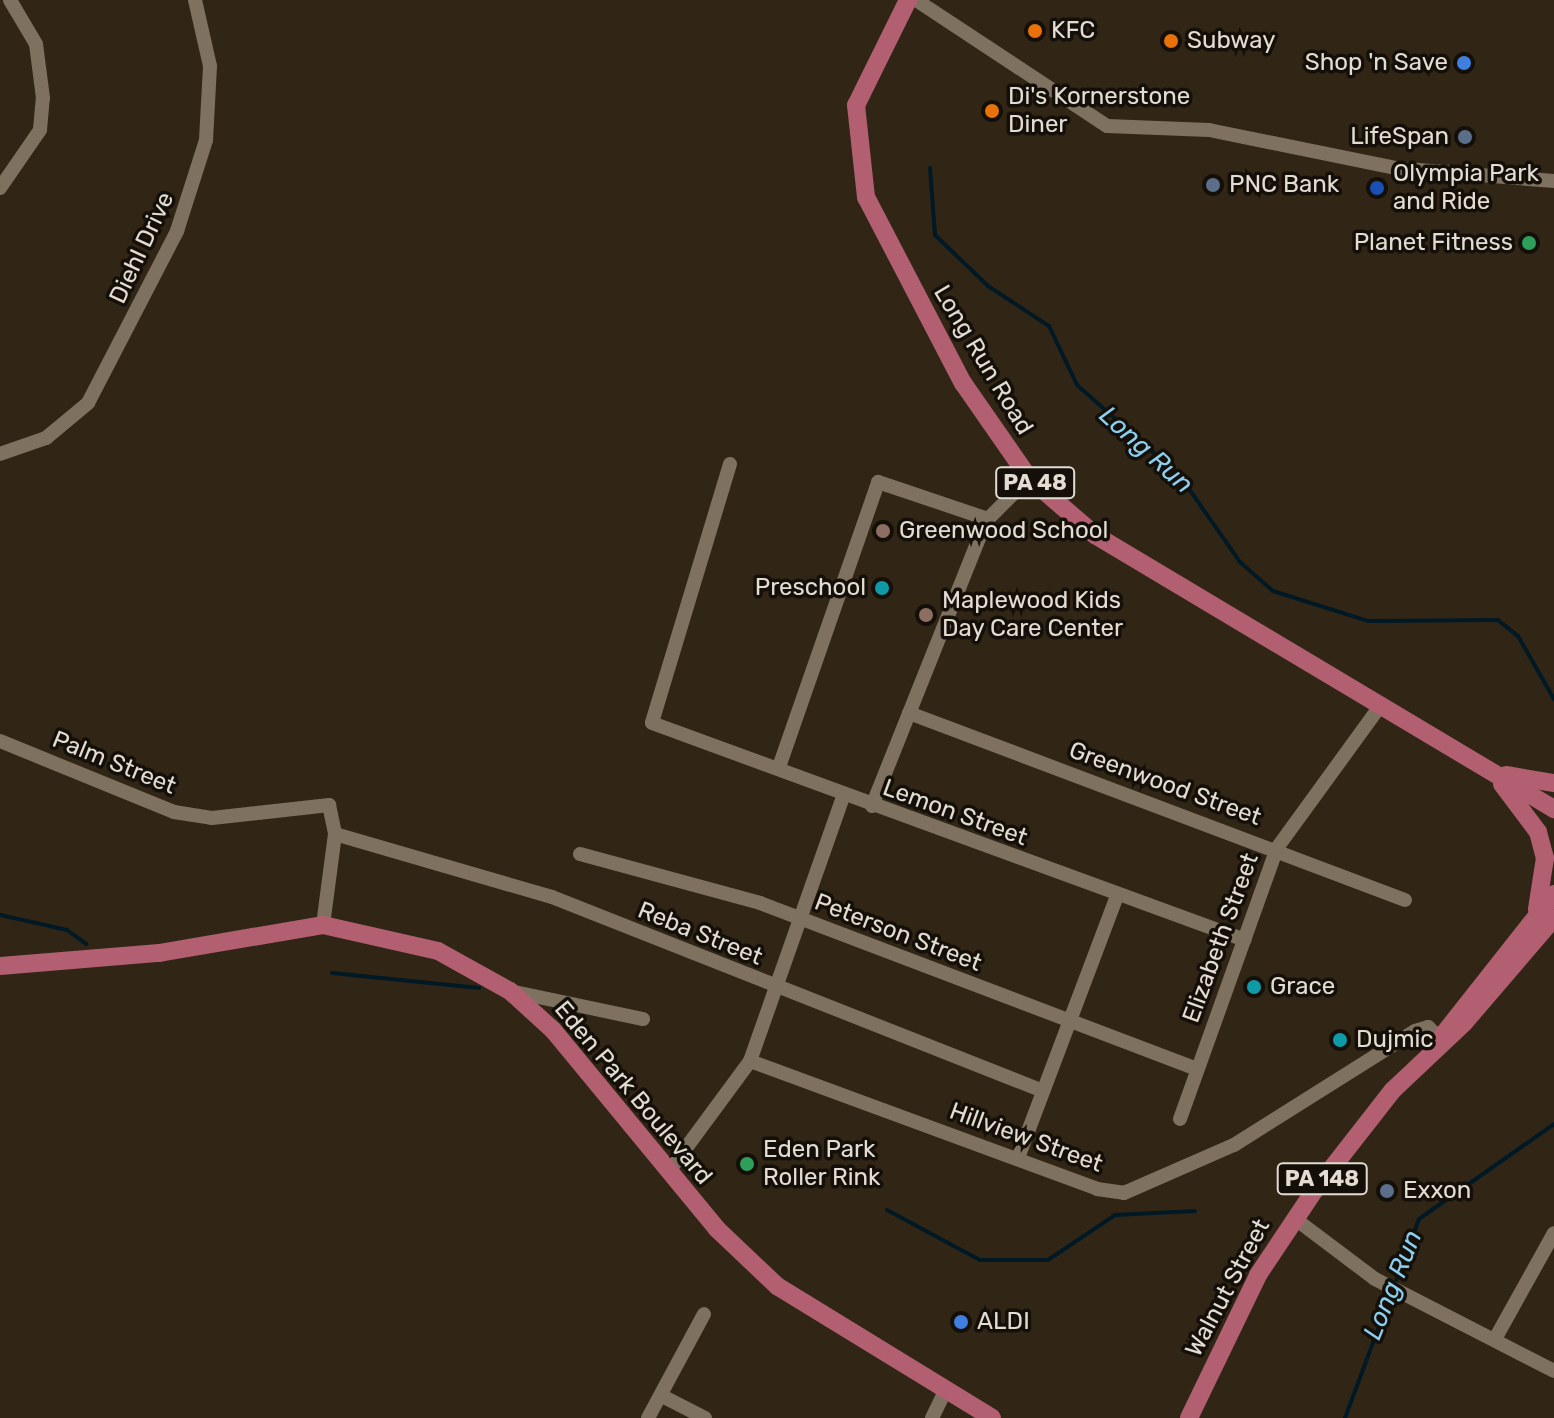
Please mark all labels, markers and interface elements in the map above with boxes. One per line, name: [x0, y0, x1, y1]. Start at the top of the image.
place label: KFC: [1051, 17, 1095, 45]
marker: KFC: [1026, 22, 1044, 40]
place label: Subway: [1187, 27, 1275, 55]
marker: Subway: [1162, 32, 1180, 50]
place label: Shop 'n Save: [1305, 49, 1448, 77]
marker: Shop 'n Save: [1455, 54, 1473, 72]
place label: Di's Kornerstone Diner: [1008, 83, 1190, 139]
marker: Di's Kornerstone Diner: [983, 102, 1001, 120]
place label: LifeSpan: [1350, 123, 1449, 151]
marker: LifeSpan: [1456, 128, 1474, 146]
place label: Olympia Park and Ride: [1393, 160, 1539, 216]
place label: PNC Bank: [1229, 171, 1339, 199]
marker: PNC Bank: [1204, 176, 1222, 194]
marker: Olympia Park and Ride: [1368, 179, 1386, 197]
street label: Diehl Drive: [104, 188, 180, 308]
place label: Planet Fitness: [1354, 229, 1513, 257]
marker: Planet Fitness: [1520, 234, 1538, 252]
street label: Long Run Road: [927, 280, 1039, 440]
water label: Long Run: [1093, 400, 1199, 500]
road number: PA 48: [993, 465, 1077, 501]
place label: Greenwood School: [899, 517, 1108, 545]
marker: Greenwood School: [874, 522, 892, 540]
place label: Preschool: [755, 574, 866, 602]
marker: Preschool: [873, 579, 891, 597]
place label: Maplewood Kids Day Care Center: [942, 587, 1124, 643]
marker: Maplewood Kids Day Care Center: [917, 606, 935, 624]
street label: Palm Street: [48, 725, 180, 801]
street label: Greenwood Street: [1065, 736, 1265, 832]
street label: Lemon Street: [879, 774, 1031, 852]
street label: Elizabeth Street: [1177, 849, 1265, 1027]
street label: Peterson Street: [811, 888, 985, 978]
street label: Reba Street: [634, 896, 766, 972]
place label: Grace: [1270, 973, 1335, 1001]
marker: Grace: [1245, 978, 1263, 996]
street label: Eden Park Boulevard: [548, 995, 718, 1191]
place label: Dujmic: [1356, 1026, 1434, 1054]
marker: Dujmic: [1331, 1031, 1349, 1049]
street label: Hillview Street: [945, 1097, 1107, 1179]
place label: Eden Park Roller Rink: [763, 1136, 881, 1192]
marker: Eden Park Roller Rink: [738, 1155, 756, 1173]
road number: PA 148: [1276, 1161, 1368, 1197]
place label: Exxon: [1403, 1177, 1471, 1205]
marker: Exxon: [1378, 1182, 1396, 1200]
street label: Walnut Street: [1180, 1214, 1276, 1362]
water label: Long Run: [1357, 1226, 1429, 1344]
place label: ALDI: [977, 1308, 1030, 1336]
marker: ALDI: [952, 1313, 970, 1331]

